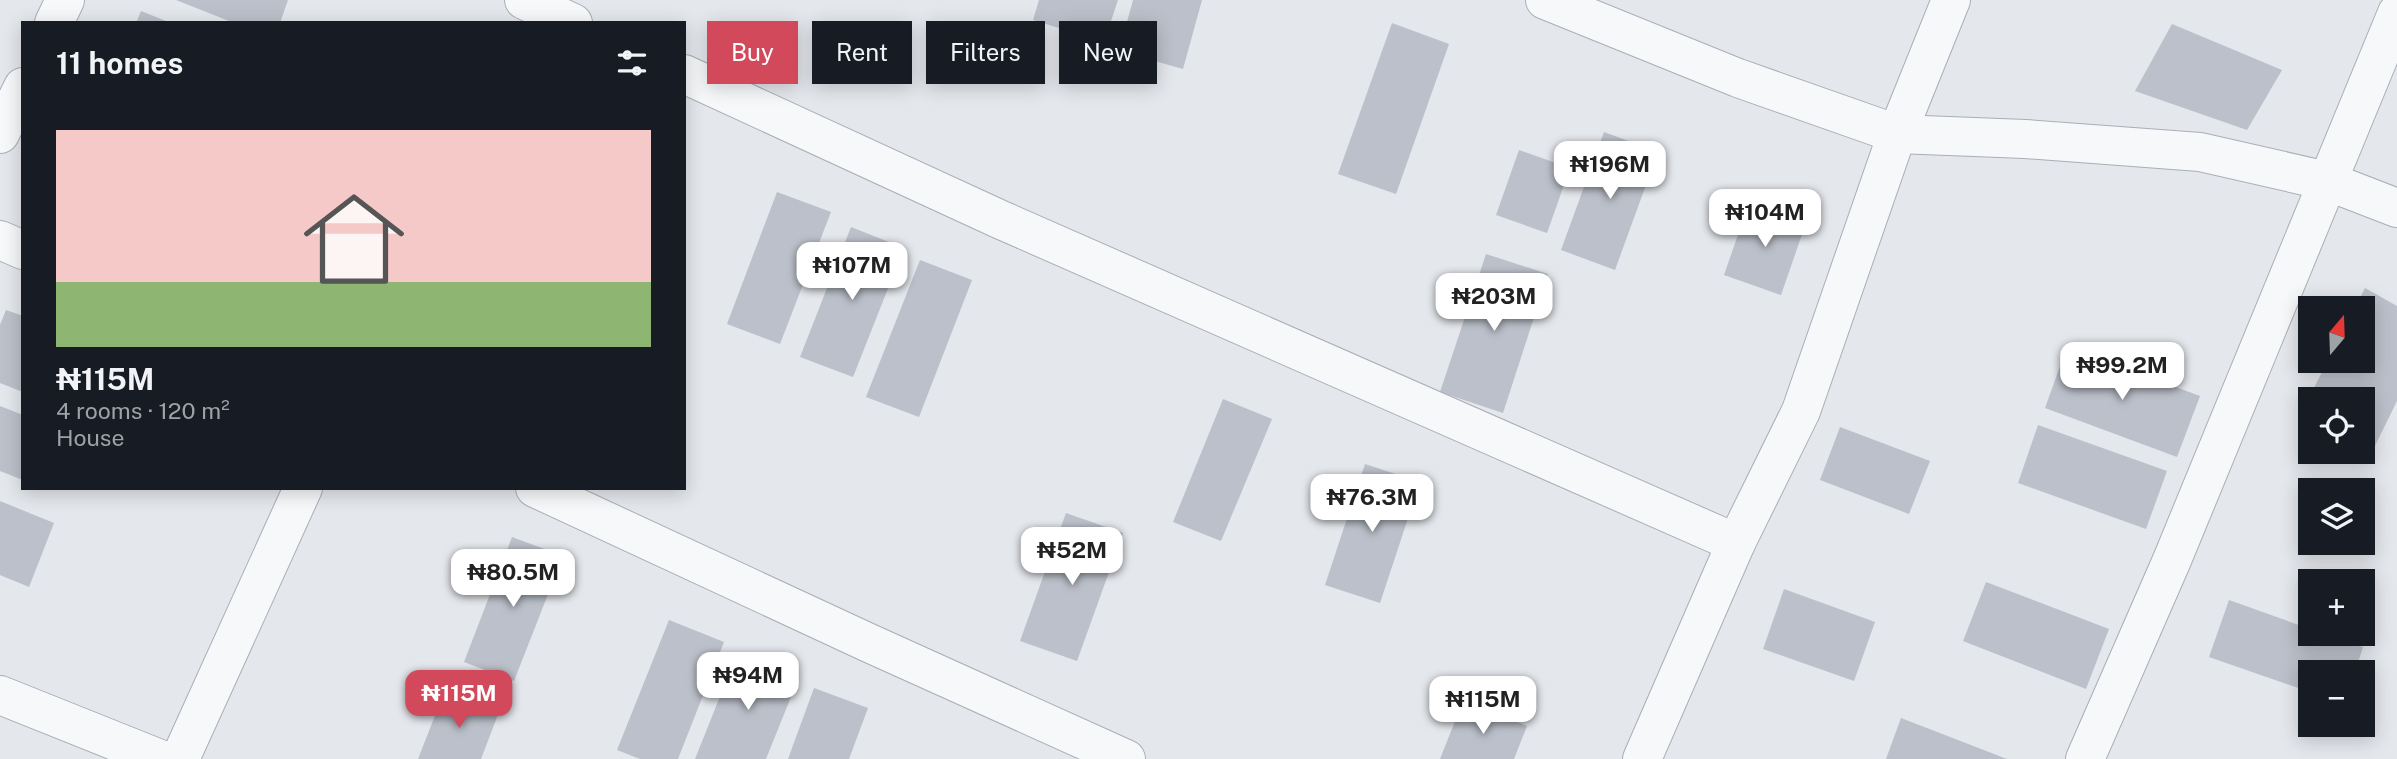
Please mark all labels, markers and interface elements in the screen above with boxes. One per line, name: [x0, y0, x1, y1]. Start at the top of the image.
chip: Buy: [707, 21, 798, 84]
chip: Rent: [812, 21, 912, 84]
chip: Filters: [926, 21, 1045, 84]
chip: New: [1059, 21, 1157, 84]
icon: filters: [613, 44, 651, 82]
text: 11 homes: [56, 45, 183, 81]
pin: ₦196M: [1561, 142, 1659, 201]
text: ₦196M: [1570, 150, 1650, 177]
icon: home: [291, 176, 417, 302]
pin: ₦104M: [1716, 190, 1814, 249]
text: ₦104M: [1725, 198, 1805, 225]
pin: ₦107M: [803, 243, 901, 302]
text: ₦107M: [813, 251, 891, 278]
pin: ₦203M: [1445, 274, 1543, 333]
text: ₦203M: [1452, 282, 1536, 309]
north arrow: [2298, 296, 2375, 373]
map controls: [2298, 296, 2375, 737]
pin: ₦99.2M: [2065, 342, 2179, 402]
text: ₦99.2M: [2076, 351, 2168, 378]
text: ₦115M: [56, 361, 154, 397]
button: locate: [2298, 387, 2375, 464]
text: 4 rooms · 120 m²: [56, 397, 230, 424]
text: House: [56, 424, 124, 451]
pin: ₦76.3M: [1315, 475, 1429, 534]
button: layers: [2298, 478, 2375, 555]
text: ₦76.3M: [1326, 483, 1418, 510]
pin: ₦52M: [1031, 528, 1113, 587]
text: ₦52M: [1037, 536, 1107, 563]
pin: ₦80.5M: [456, 550, 570, 609]
text: ₦80.5M: [467, 558, 559, 585]
button: +: [2298, 569, 2375, 646]
pin: ₦94M: [707, 652, 789, 712]
button: −: [2298, 660, 2375, 737]
text: ₦94M: [713, 661, 783, 688]
pin: ₦115M: [410, 670, 508, 730]
pin: ₦115M: [1434, 676, 1532, 736]
text: ₦115M: [421, 679, 497, 706]
text: ₦115M: [1445, 685, 1521, 712]

